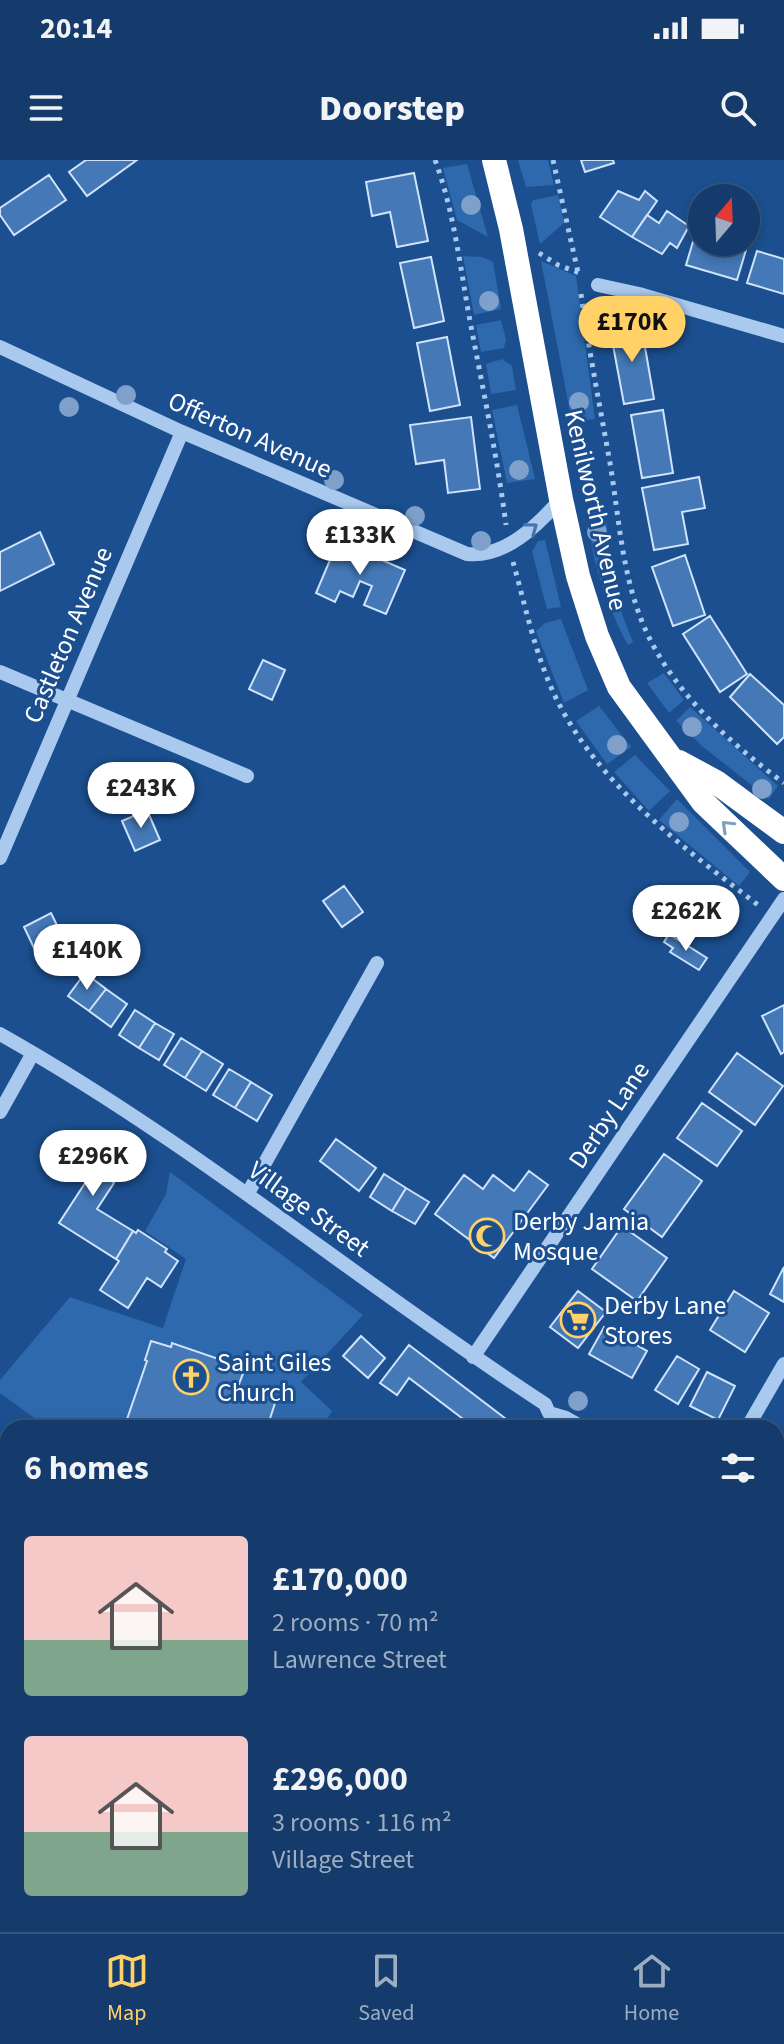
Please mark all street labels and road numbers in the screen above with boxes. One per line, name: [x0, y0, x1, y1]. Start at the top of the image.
street label: Offerton Avenue: [162, 382, 338, 488]
street label: Kenilworth Avenue: [555, 406, 637, 614]
street label: Castleton Avenue: [14, 541, 122, 729]
street label: Derby Lane: [559, 1054, 659, 1176]
street label: Village Street: [241, 1152, 378, 1266]

